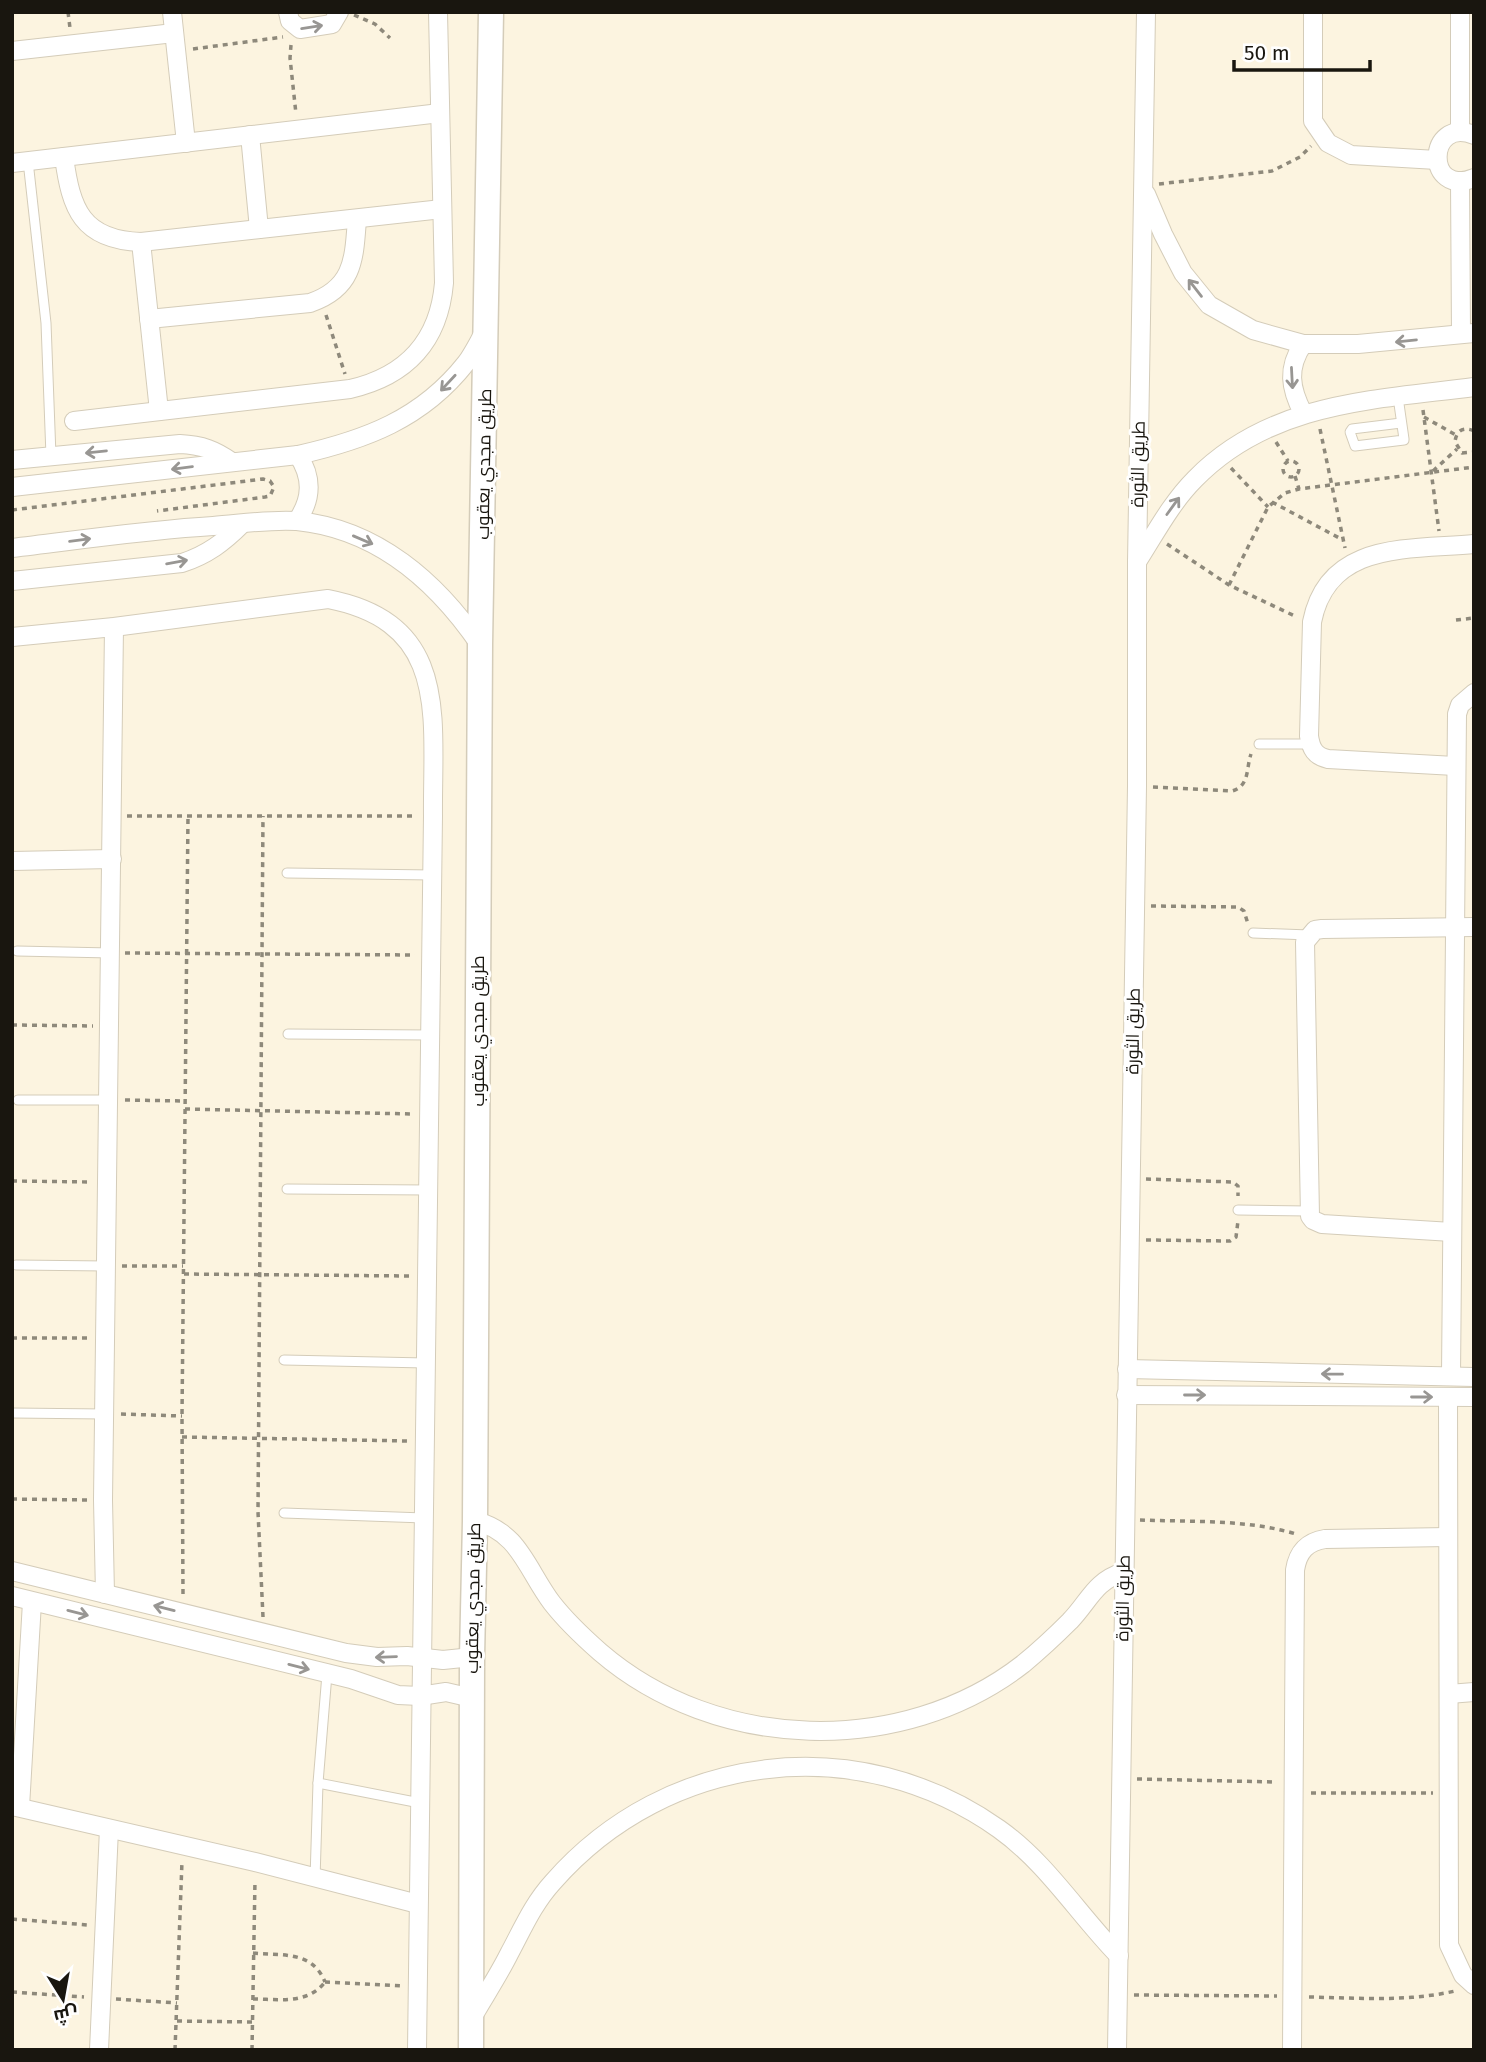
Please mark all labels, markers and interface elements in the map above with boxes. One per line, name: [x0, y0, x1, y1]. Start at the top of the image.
one-way arrow: [300, 20, 323, 33]
scale bar: [1234, 28, 1370, 72]
text: 50 m: [1244, 40, 1290, 66]
one-way arrow: [1187, 280, 1203, 298]
one-way arrow: [1395, 334, 1418, 347]
one-way arrow: [1286, 366, 1299, 389]
one-way arrow: [439, 374, 456, 391]
street label: طريق مجدي يعقوب: [472, 388, 499, 540]
street label: طريق الثورة: [1126, 420, 1151, 508]
one-way arrow: [85, 445, 107, 458]
one-way arrow: [171, 462, 194, 475]
one-way arrow: [1166, 497, 1180, 516]
one-way arrow: [68, 534, 91, 547]
one-way arrow: [351, 534, 373, 547]
one-way arrow: [165, 555, 188, 569]
street label: طريق مجدي يعقوب: [467, 955, 492, 1107]
street label: طريق الثورة: [1121, 987, 1146, 1075]
one-way arrow: [1321, 1367, 1344, 1380]
one-way arrow: [1183, 1388, 1206, 1402]
one-way arrow: [1410, 1390, 1433, 1404]
street label: طريق مجدي يعقوب: [461, 1522, 488, 1674]
street label: طريق الثورة: [1111, 1554, 1136, 1642]
one-way arrow: [153, 1601, 176, 1614]
one-way arrow: [67, 1607, 89, 1620]
one-way arrow: [374, 1650, 397, 1663]
one-way arrow: [288, 1661, 310, 1674]
north arrow: [28, 1964, 98, 2034]
text: ش: [52, 2002, 80, 2029]

